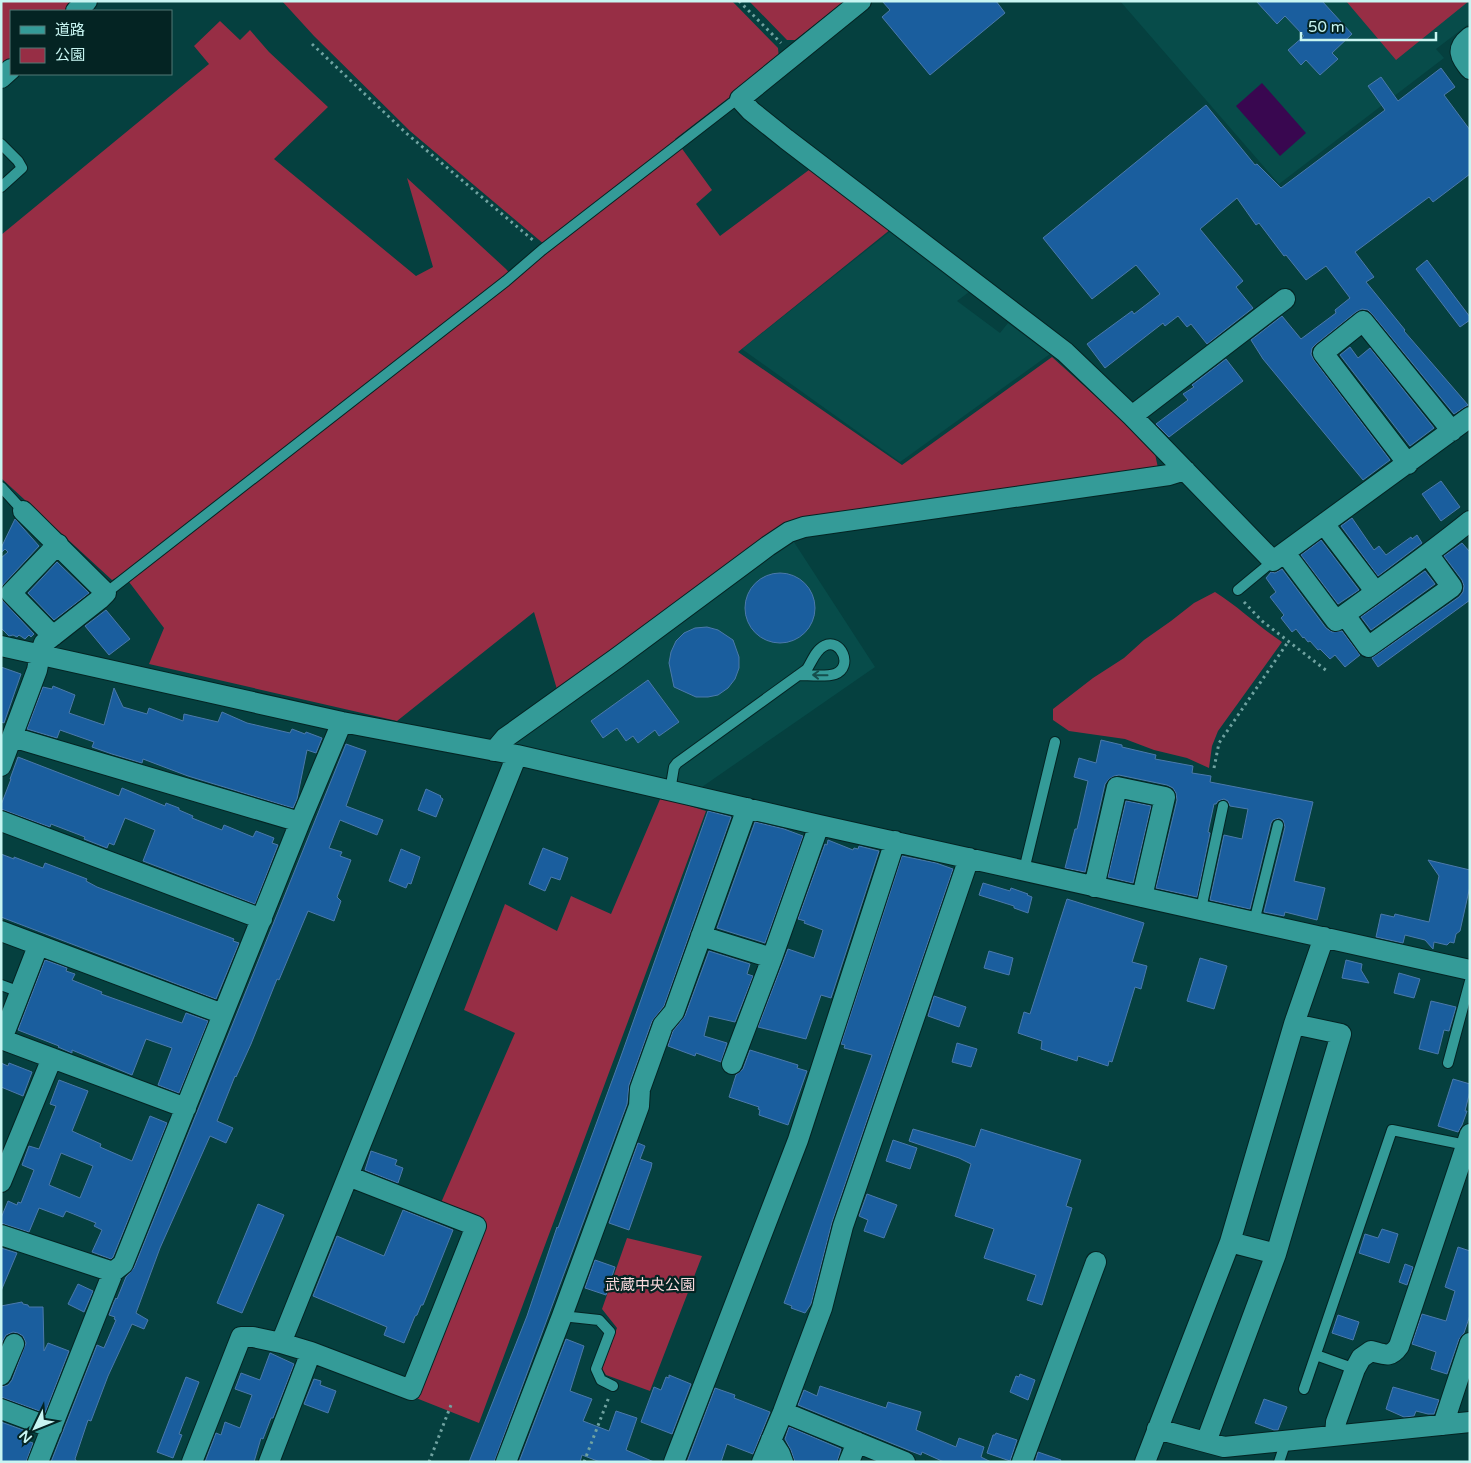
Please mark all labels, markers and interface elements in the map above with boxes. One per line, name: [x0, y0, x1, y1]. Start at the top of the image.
legend: [10, 10, 172, 75]
scale bar: [1301, 10, 1436, 42]
text: 50 m: [1308, 18, 1345, 36]
text: 道路: [55, 21, 85, 39]
text: 公園: [55, 46, 85, 64]
one-way arrow: [813, 670, 829, 680]
park label: 武蔵中央公園: [605, 1276, 695, 1294]
north arrow: [10, 1403, 60, 1453]
text: N: [16, 1427, 36, 1446]

